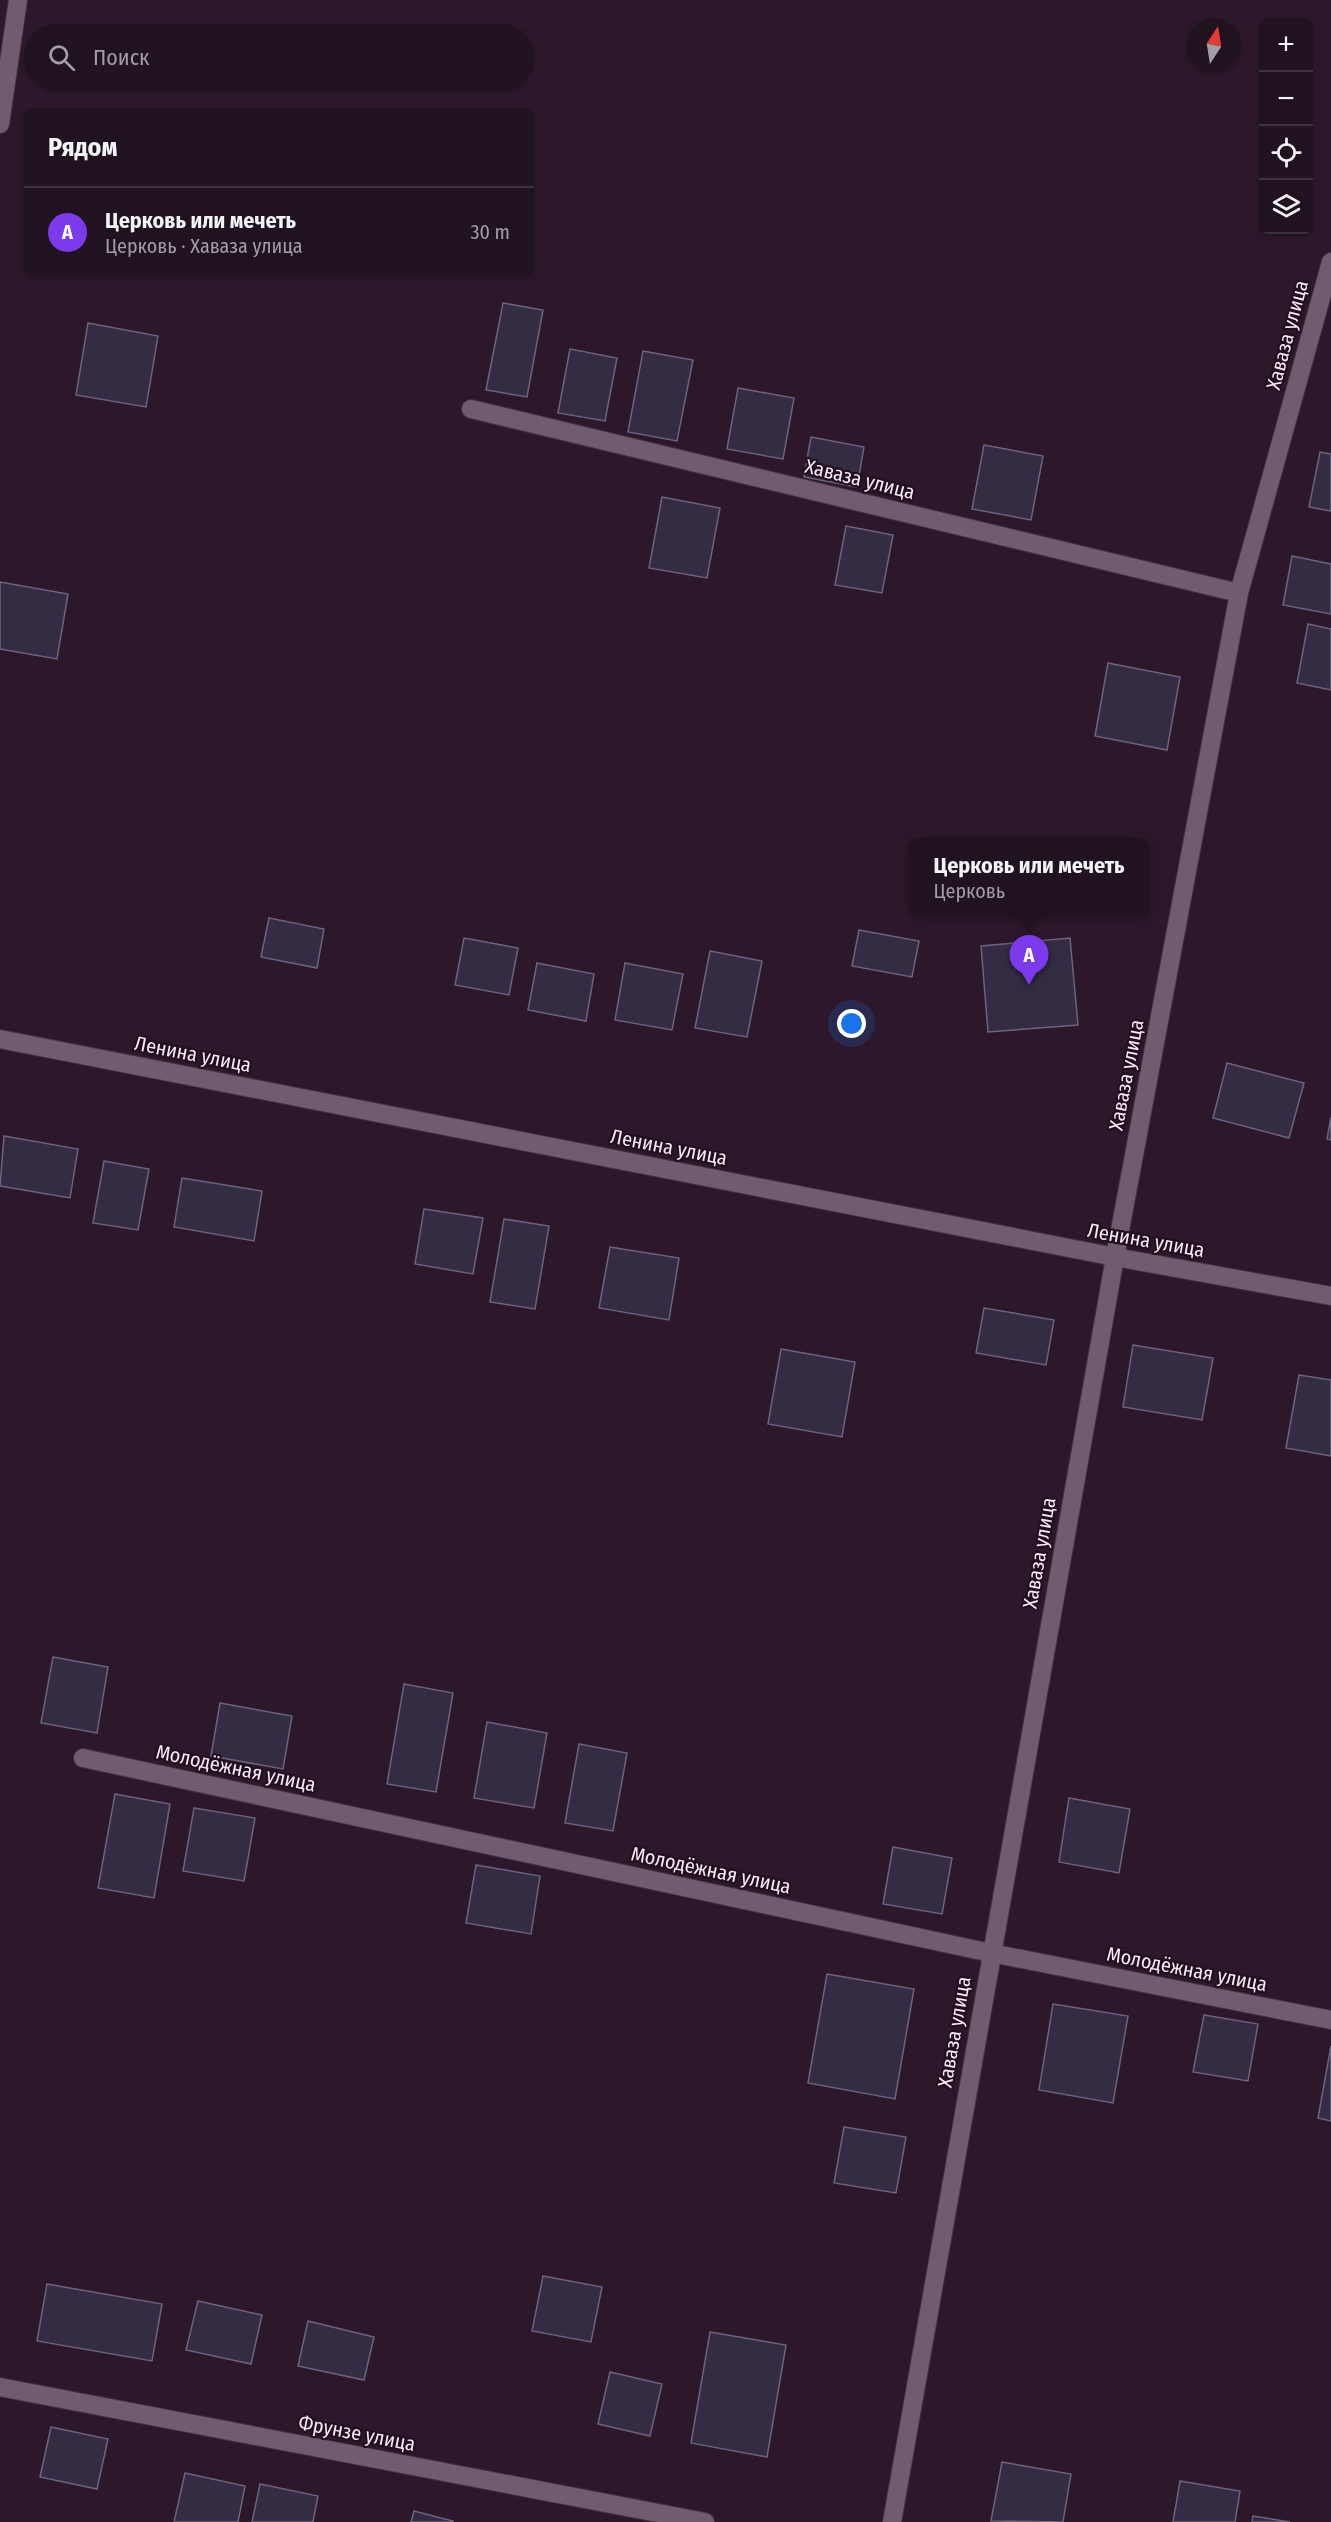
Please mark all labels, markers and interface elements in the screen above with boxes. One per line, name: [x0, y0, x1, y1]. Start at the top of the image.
north arrow: [1187, 18, 1241, 72]
map controls: [1259, 18, 1313, 234]
button: +: [1259, 18, 1313, 72]
search box: [24, 24, 534, 90]
icon: search: [45, 41, 78, 74]
text: Поиск: [93, 44, 149, 71]
button: −: [1259, 72, 1313, 126]
button: locate: [1259, 126, 1313, 180]
text: Рядом: [48, 132, 117, 163]
button: layers: [1259, 180, 1313, 234]
text: Церковь или мечеть: [105, 207, 296, 234]
text: A: [62, 220, 73, 244]
text: 30 m: [470, 220, 510, 244]
text: Церковь · Хаваза улица: [105, 234, 303, 258]
street label: Хаваза улица: [1261, 278, 1313, 392]
street label: Хаваза улица: [803, 454, 917, 504]
popup: [909, 838, 1149, 916]
text: Церковь или мечеть: [933, 852, 1125, 879]
text: Церковь: [933, 879, 1005, 903]
pin: A: [1010, 936, 1048, 985]
your location: [837, 1009, 866, 1038]
street label: Хаваза улица: [1103, 1018, 1149, 1132]
street label: Ленина улица: [133, 1031, 253, 1077]
street label: Ленина улица: [609, 1124, 729, 1170]
street label: Ленина улица: [1086, 1218, 1206, 1262]
street label: Хаваза улица: [1017, 1496, 1061, 1610]
street label: Молодёжная улица: [154, 1739, 318, 1797]
street label: Молодёжная улица: [629, 1841, 793, 1899]
street label: Молодёжная улица: [1105, 1942, 1269, 1996]
street label: Хаваза улица: [932, 1975, 976, 2089]
street label: Фрунзе улица: [297, 2410, 417, 2456]

